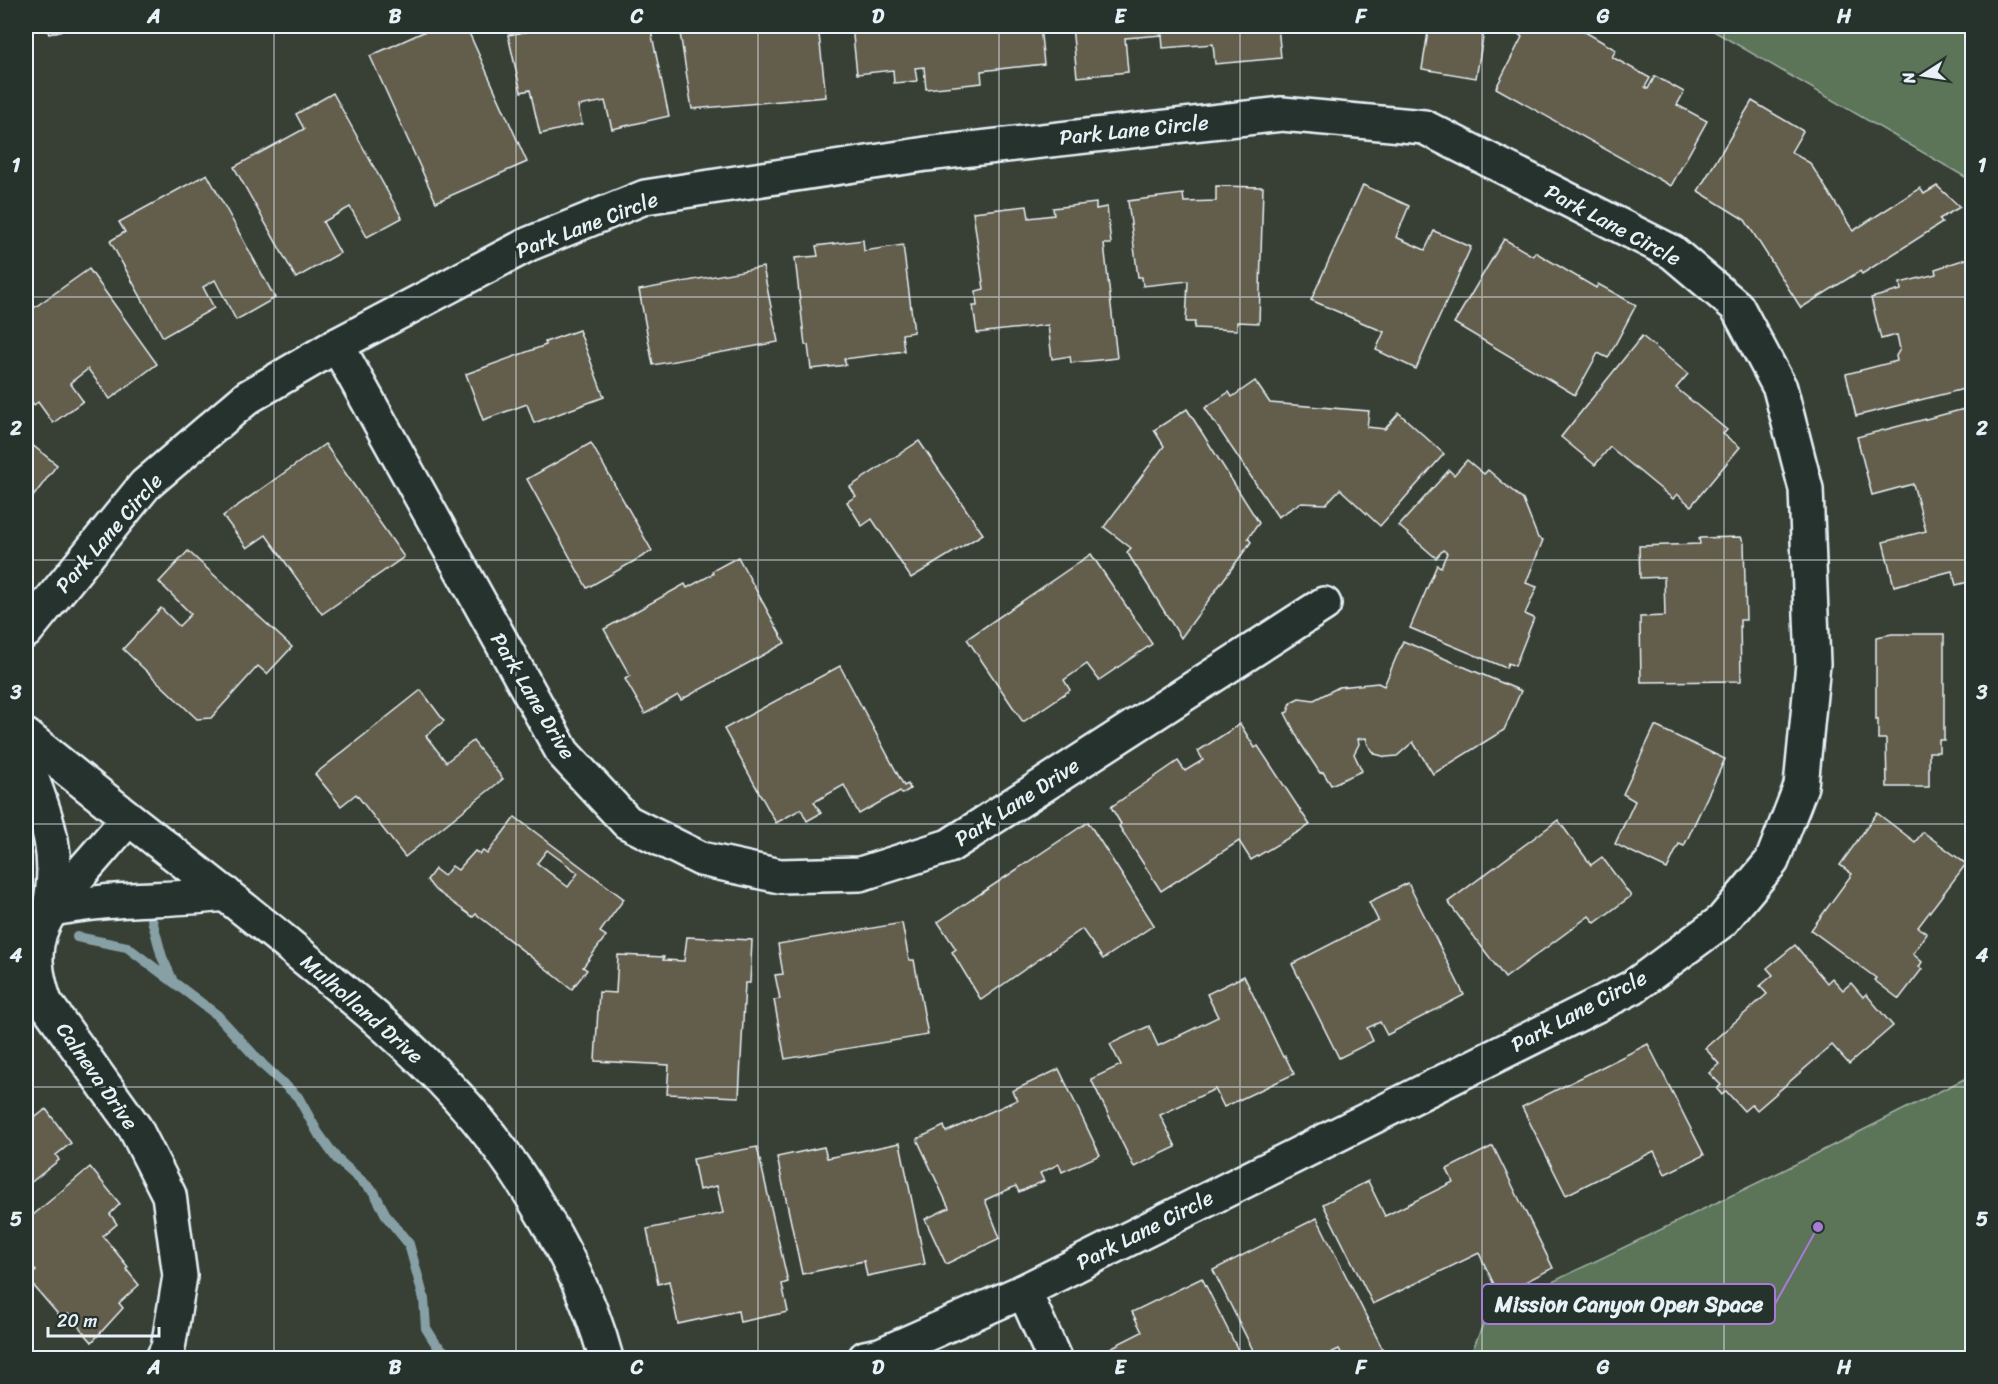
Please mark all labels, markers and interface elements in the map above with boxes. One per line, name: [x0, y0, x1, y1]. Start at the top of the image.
text: A: [146, 0, 161, 34]
text: B: [389, 0, 402, 34]
text: C: [630, 0, 644, 34]
text: D: [872, 0, 885, 34]
text: E: [1114, 0, 1127, 34]
text: F: [1355, 0, 1368, 34]
text: G: [1596, 0, 1610, 34]
text: H: [1836, 0, 1852, 34]
north arrow: [1893, 45, 1953, 105]
text: N: [1893, 69, 1924, 87]
street label: Park Lane Circle: [1057, 103, 1211, 157]
text: 1: [12, 148, 21, 183]
text: 1: [1978, 148, 1987, 183]
street label: Park Lane Circle: [1538, 173, 1688, 277]
street label: Park Lane Circle: [510, 180, 664, 270]
text: 2: [9, 411, 22, 446]
text: 2: [1975, 411, 1988, 446]
street label: Park Lane Circle: [45, 464, 173, 602]
street label: Park Lane Drive: [480, 625, 586, 767]
text: 3: [10, 675, 22, 710]
text: 3: [1976, 675, 1988, 710]
street label: Park Lane Drive: [947, 747, 1088, 857]
text: 4: [9, 938, 23, 973]
text: 4: [1975, 938, 1989, 973]
street label: Mulholland Drive: [291, 944, 433, 1074]
street label: Park Lane Circle: [1504, 959, 1654, 1063]
street label: Calneva Drive: [46, 1014, 149, 1138]
street label: Park Lane Circle: [1070, 1179, 1221, 1281]
text: 5: [10, 1202, 22, 1237]
text: 5: [1976, 1202, 1988, 1237]
callout: Mission Canyon Open Space: [1482, 1284, 1775, 1324]
text: Mission Canyon Open Space: [1494, 1285, 1764, 1324]
scale bar: [48, 1300, 159, 1338]
text: 20 m: [57, 1305, 97, 1337]
text: A: [146, 1350, 161, 1384]
text: B: [389, 1350, 402, 1384]
text: C: [630, 1350, 644, 1384]
text: D: [872, 1350, 885, 1384]
text: E: [1114, 1350, 1127, 1384]
text: F: [1355, 1350, 1368, 1384]
text: G: [1596, 1350, 1610, 1384]
text: H: [1836, 1350, 1852, 1384]

